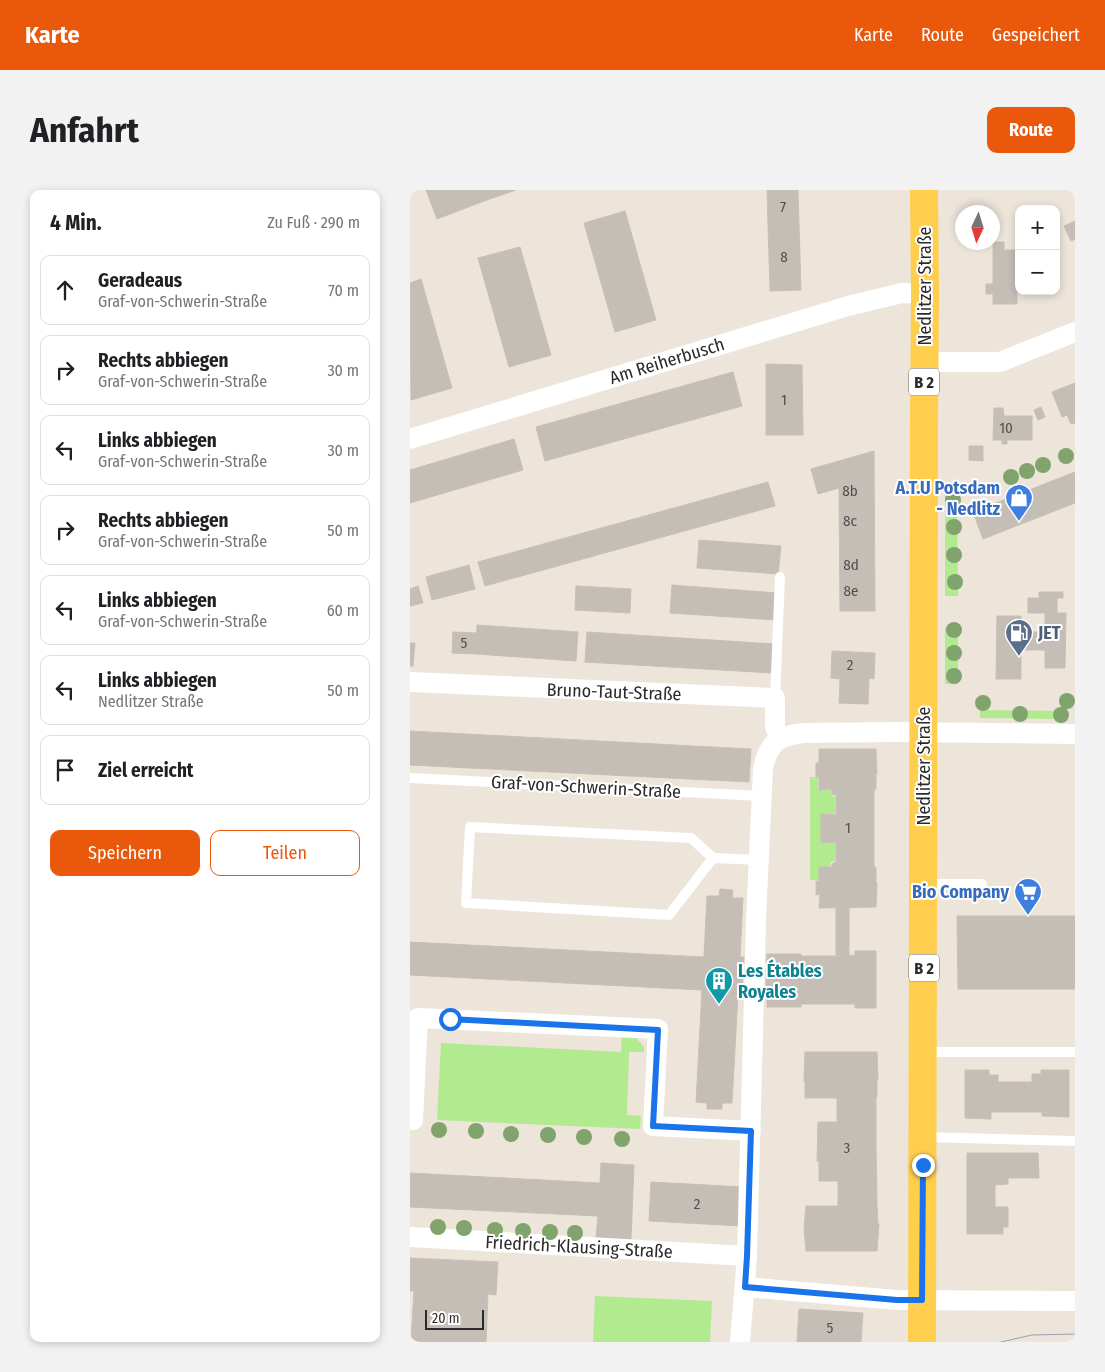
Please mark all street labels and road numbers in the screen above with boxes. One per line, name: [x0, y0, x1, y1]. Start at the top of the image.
street label: Nedlitzer Straße: [914, 226, 936, 345]
street label: Am Reiherbusch: [607, 333, 727, 389]
road number: B 2: [909, 368, 939, 396]
street label: Bruno-Taut-Straße: [546, 679, 682, 705]
street label: Nedlitzer Straße: [913, 706, 935, 825]
street label: Graf-von-Schwerin-Straße: [490, 771, 682, 803]
road number: B 2: [909, 954, 939, 981]
street label: Friedrich-Klausing-Straße: [485, 1231, 673, 1263]

